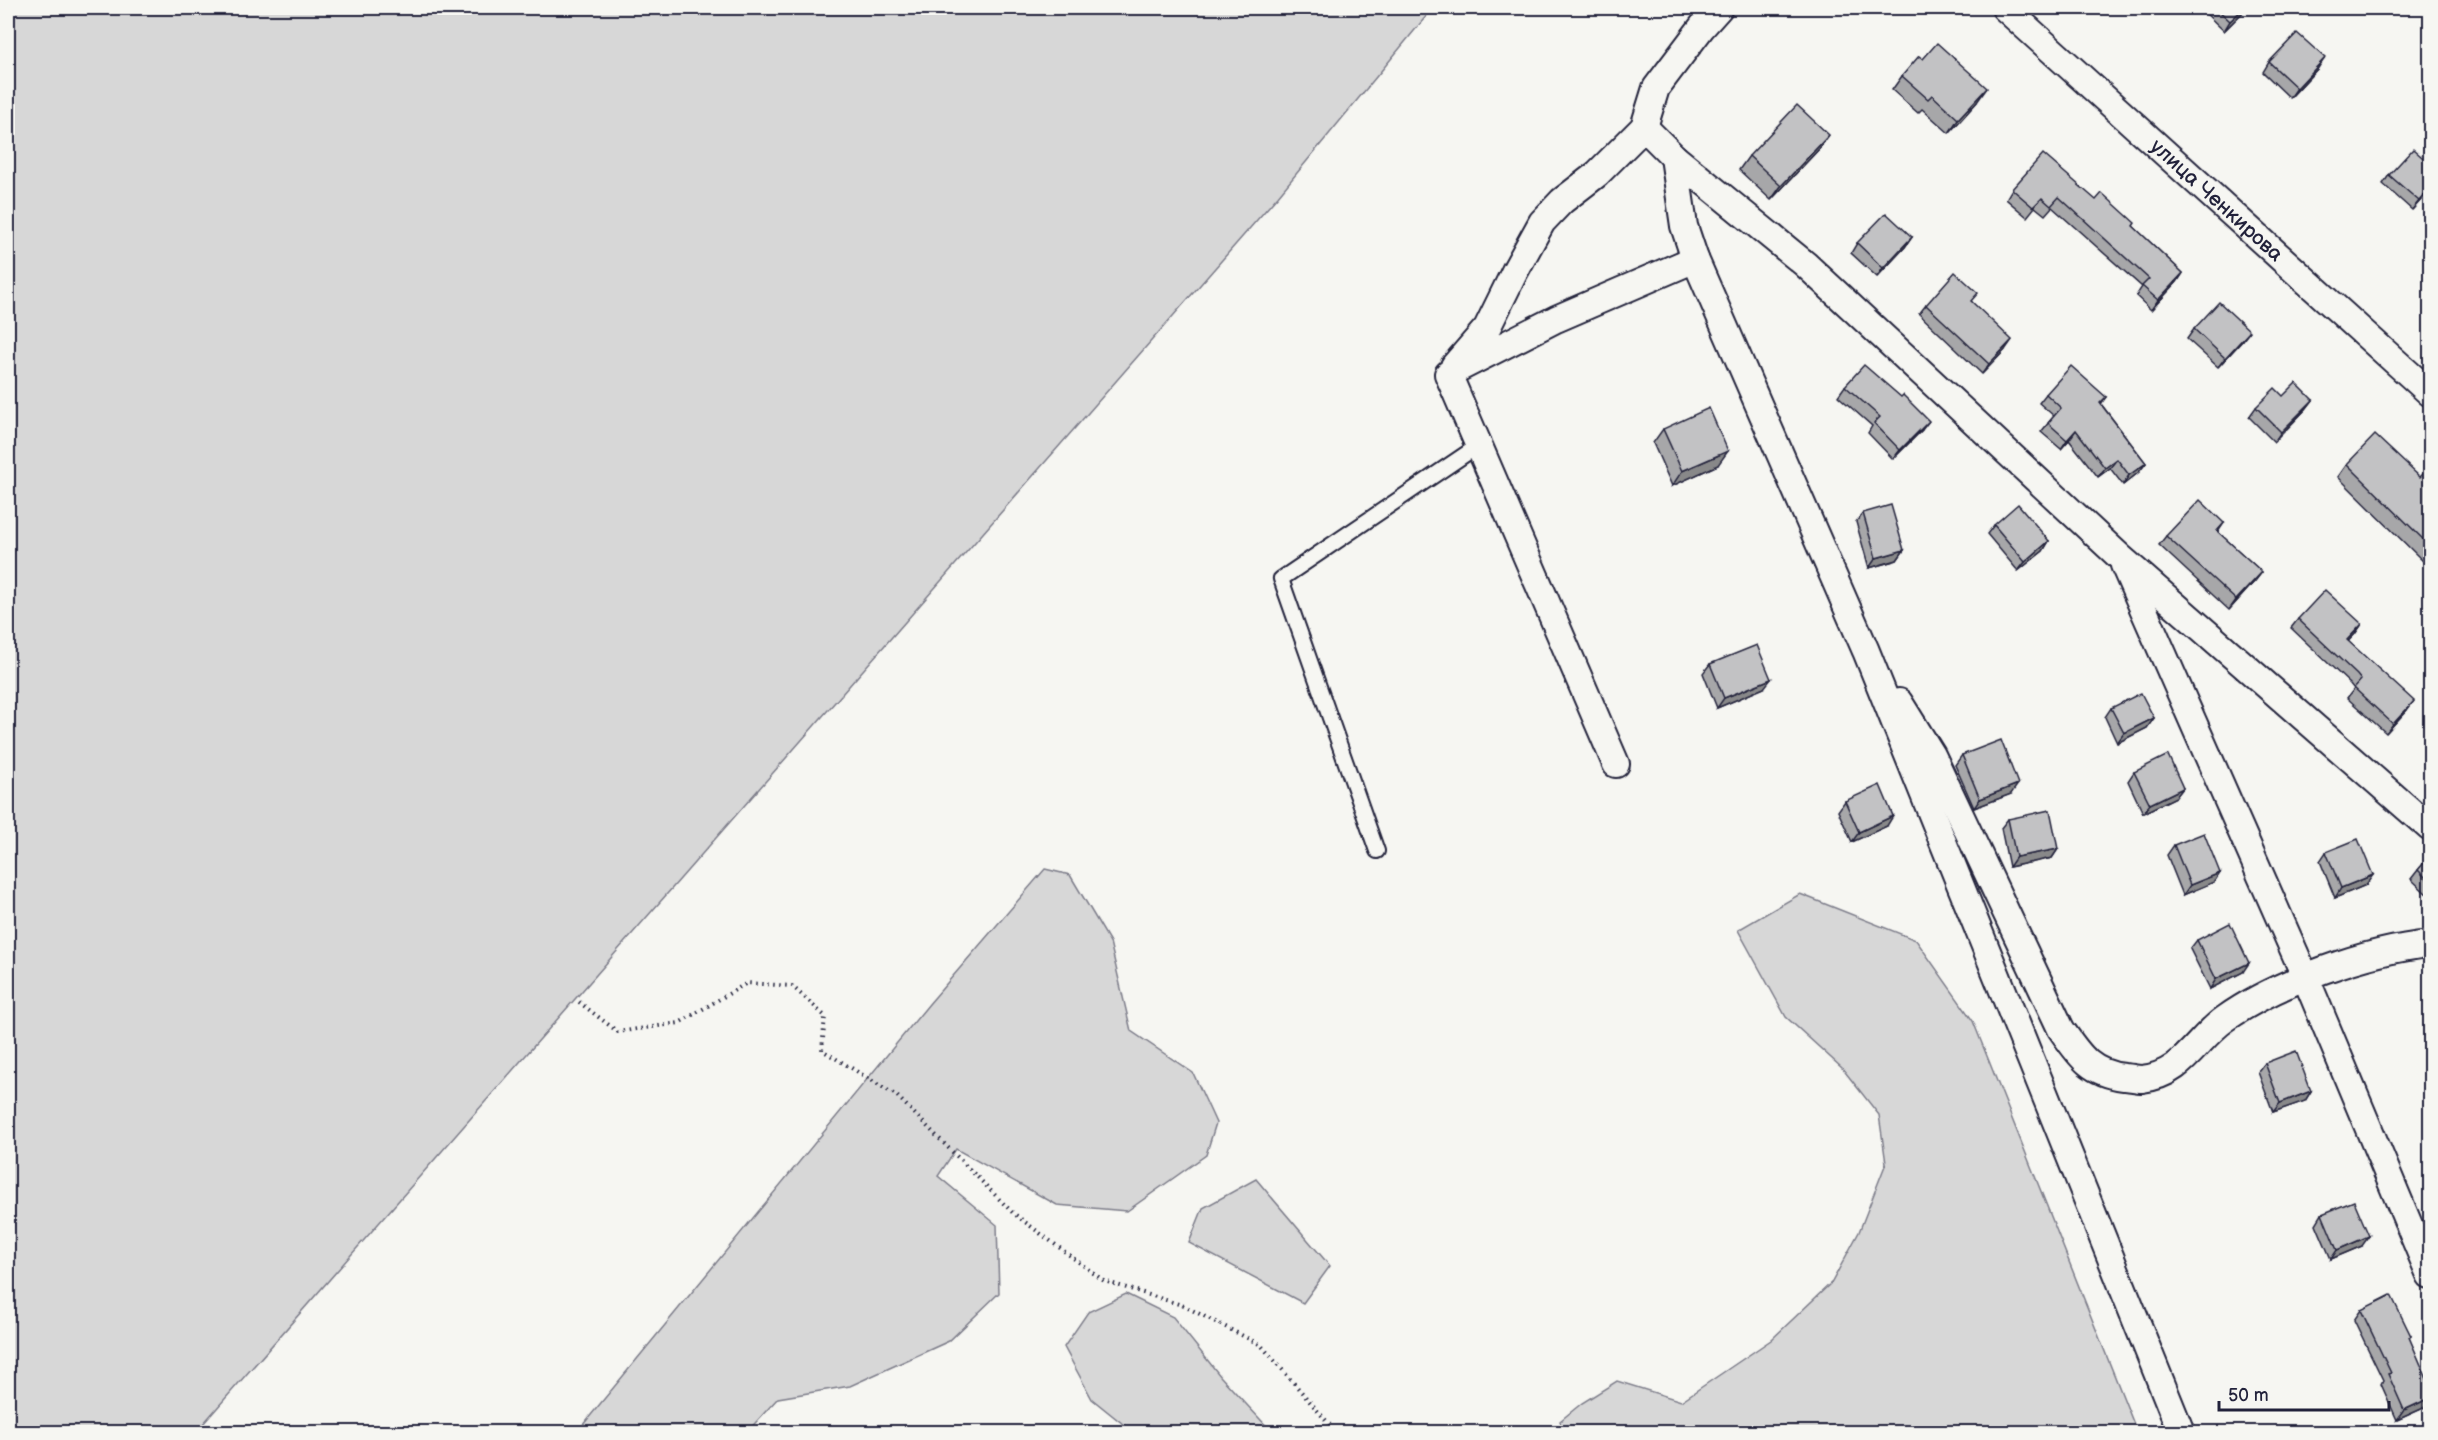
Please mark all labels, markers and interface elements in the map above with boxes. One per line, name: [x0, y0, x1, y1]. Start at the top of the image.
street label: улица Ченкирова: [2145, 134, 2289, 267]
scale bar: [2219, 1374, 2388, 1412]
text: 50 m: [2228, 1385, 2269, 1406]

